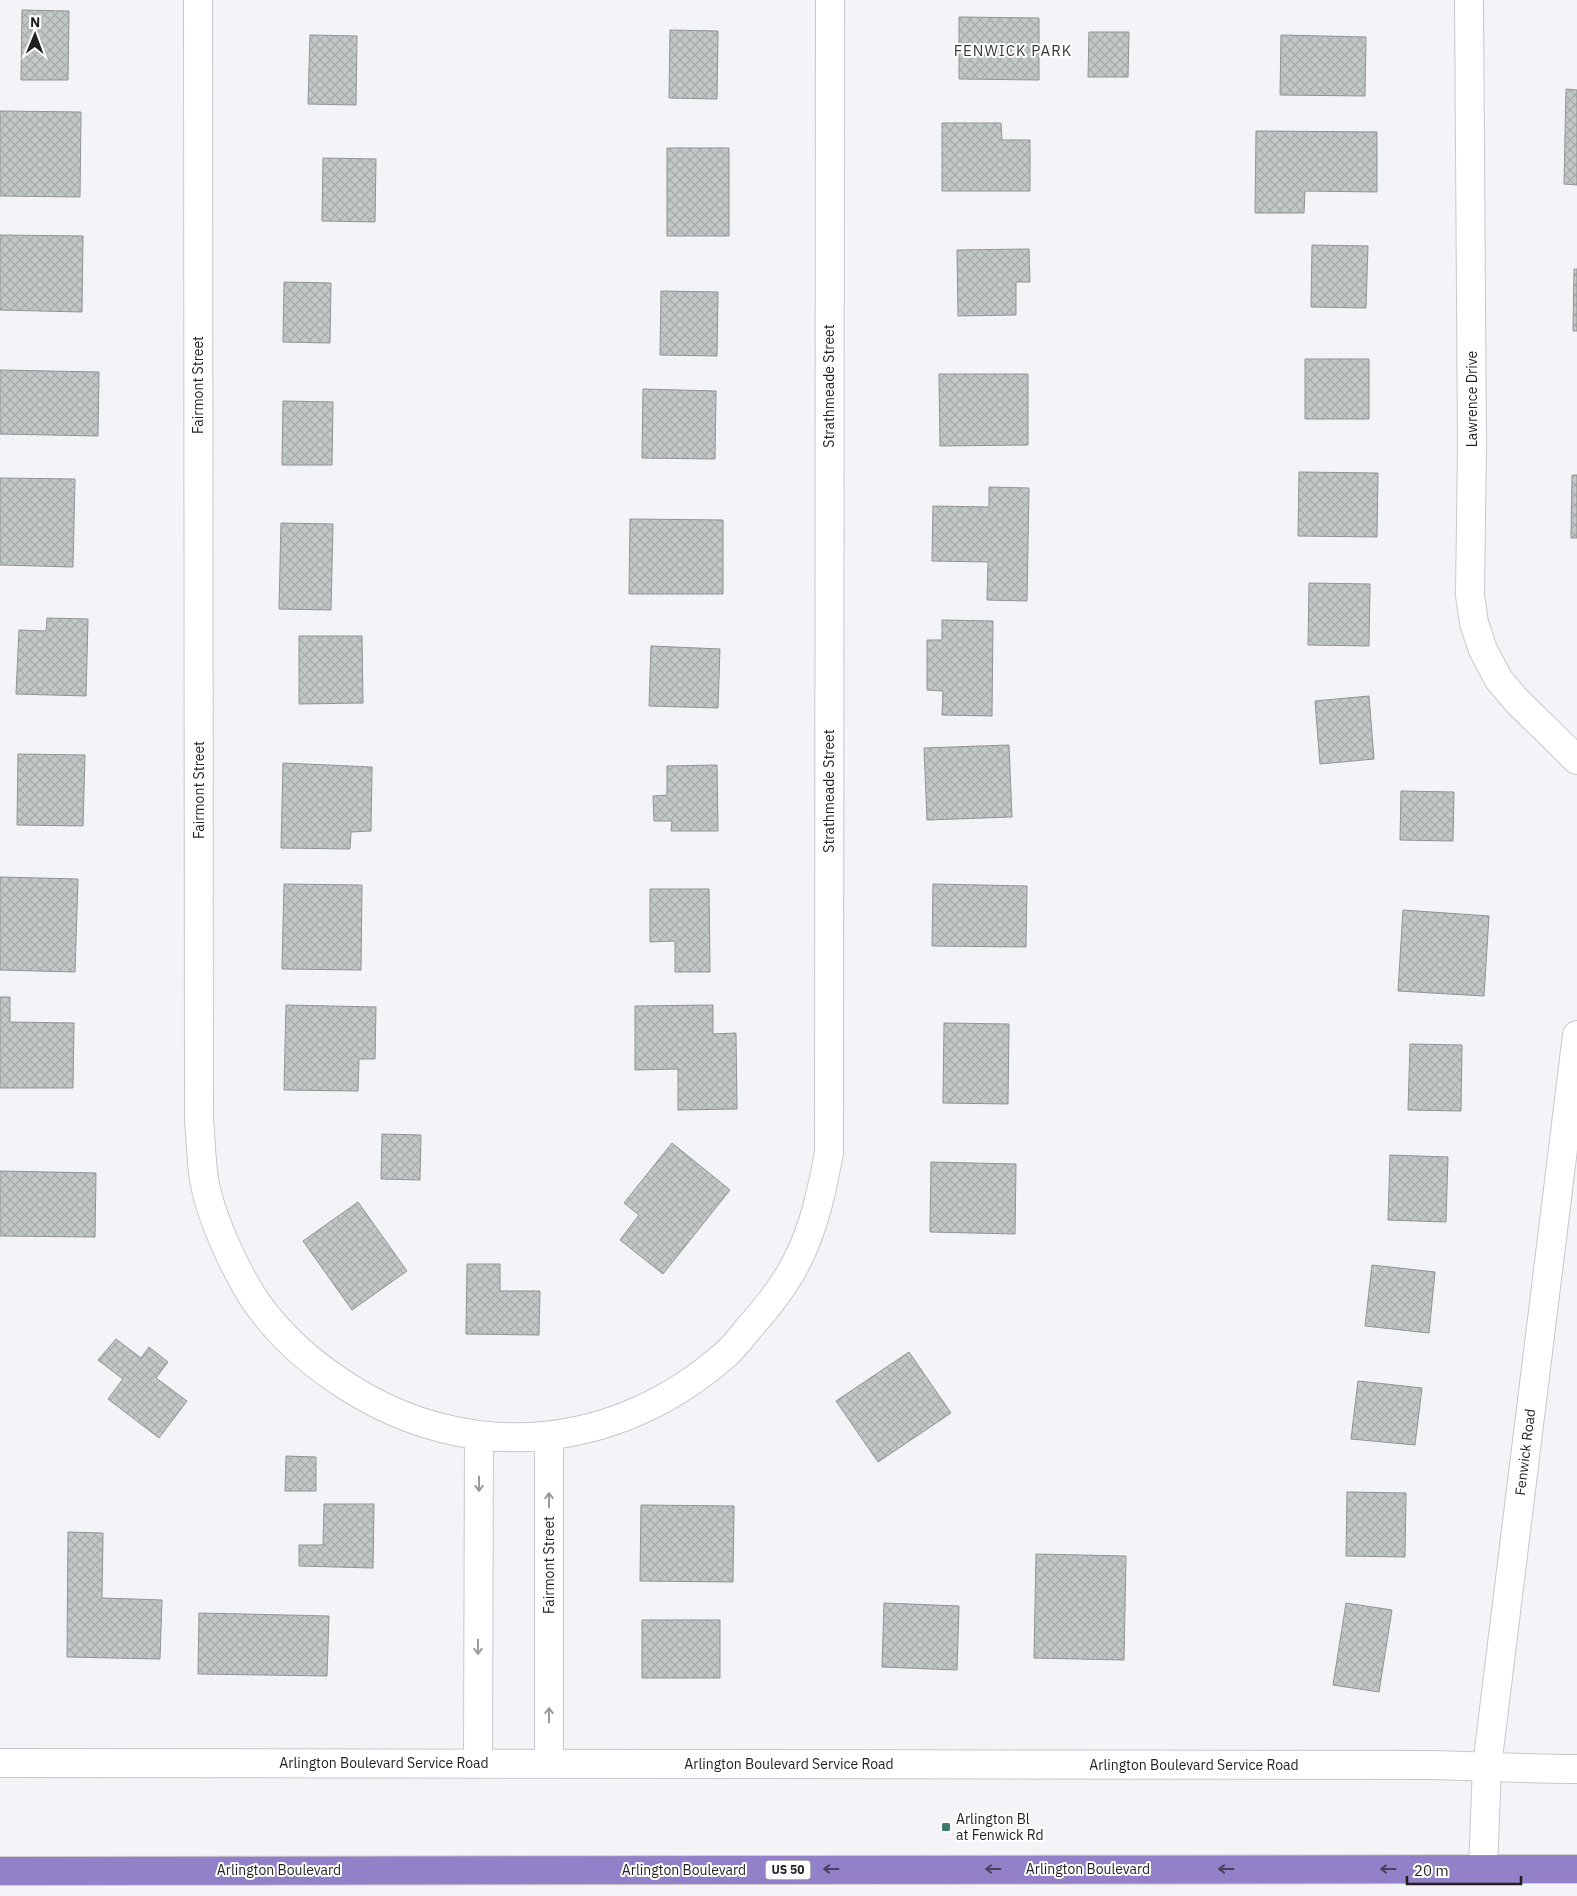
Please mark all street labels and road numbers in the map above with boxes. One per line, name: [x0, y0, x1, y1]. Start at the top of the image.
street label: Strathmeade Street: [820, 324, 838, 448]
street label: Fairmont Street: [189, 336, 207, 434]
street label: Lawrence Drive: [1463, 351, 1481, 447]
street label: Strathmeade Street: [820, 729, 838, 853]
street label: Fairmont Street: [190, 741, 208, 839]
street label: Fenwick Road: [1511, 1408, 1539, 1496]
street label: Fairmont Street: [540, 1516, 558, 1614]
street label: Arlington Boulevard Service Road: [279, 1754, 489, 1772]
street label: Arlington Boulevard Service Road: [684, 1755, 894, 1773]
street label: Arlington Boulevard Service Road: [1089, 1756, 1299, 1774]
road number: US 50: [766, 1860, 810, 1880]
street label: Arlington Boulevard: [1026, 1860, 1150, 1878]
street label: Arlington Boulevard: [217, 1861, 341, 1879]
street label: Arlington Boulevard: [622, 1861, 746, 1879]

